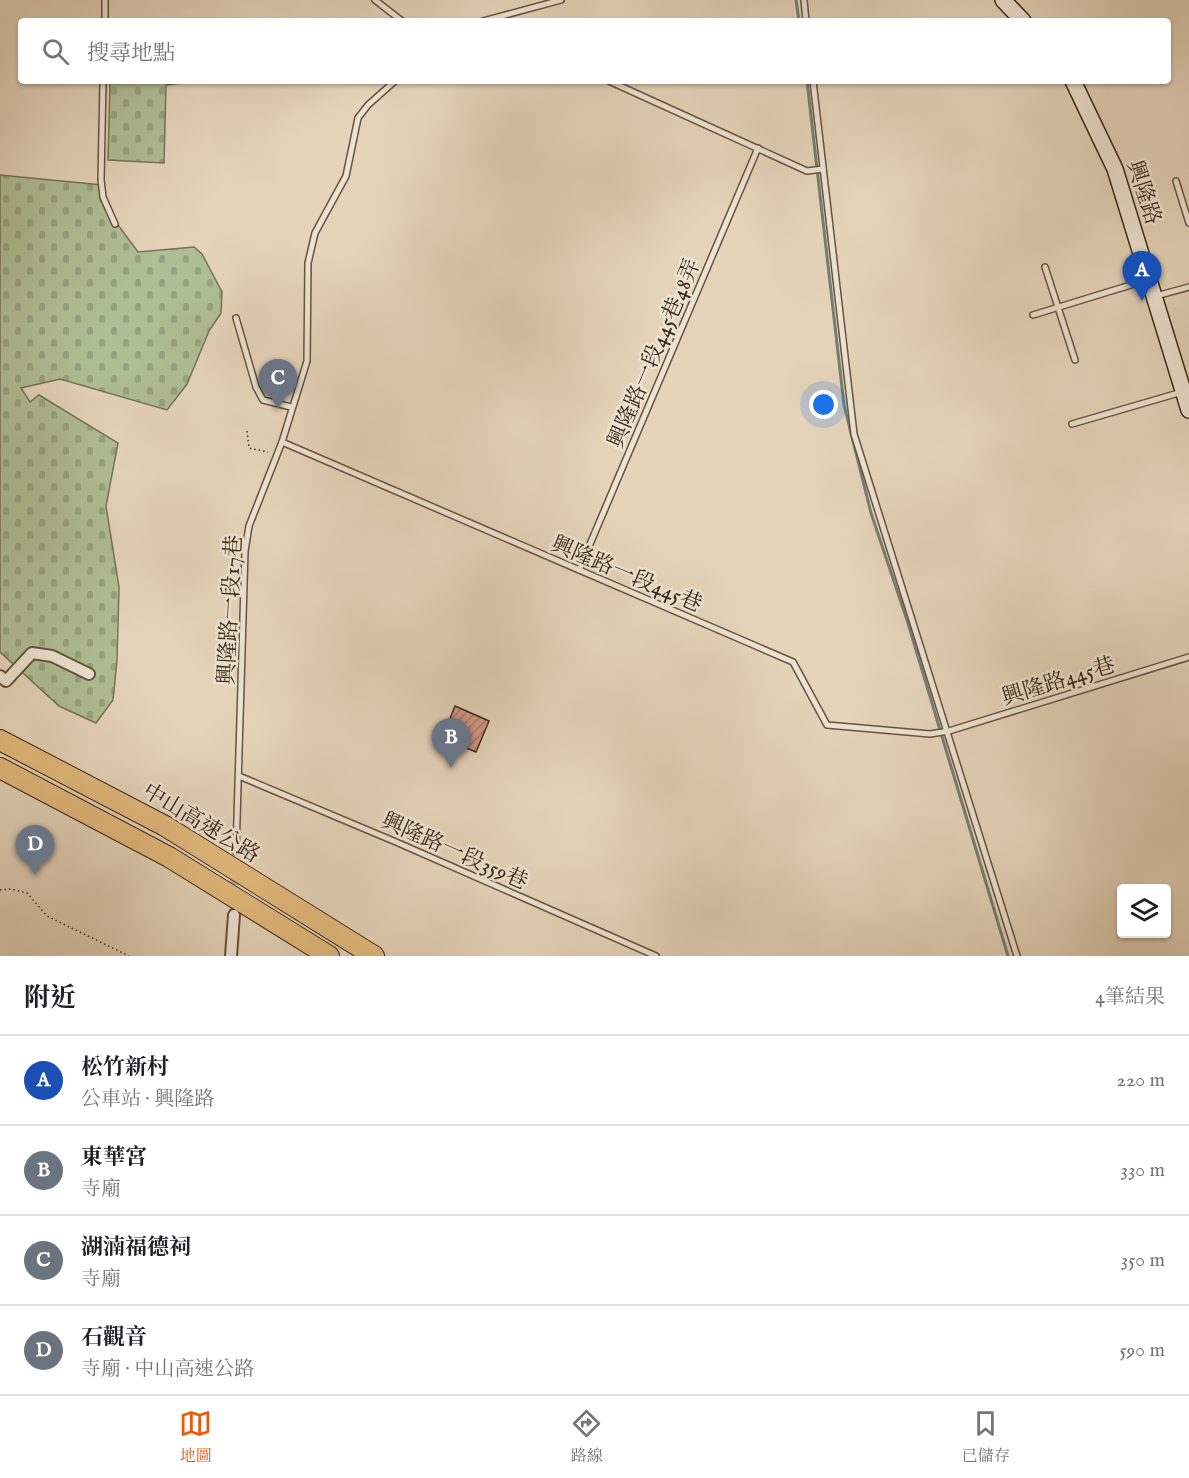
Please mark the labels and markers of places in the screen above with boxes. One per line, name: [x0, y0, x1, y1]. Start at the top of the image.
pin: A: [1122, 252, 1162, 301]
pin: C: [258, 360, 298, 409]
pin: B: [432, 718, 470, 768]
pin: D: [15, 826, 54, 875]

